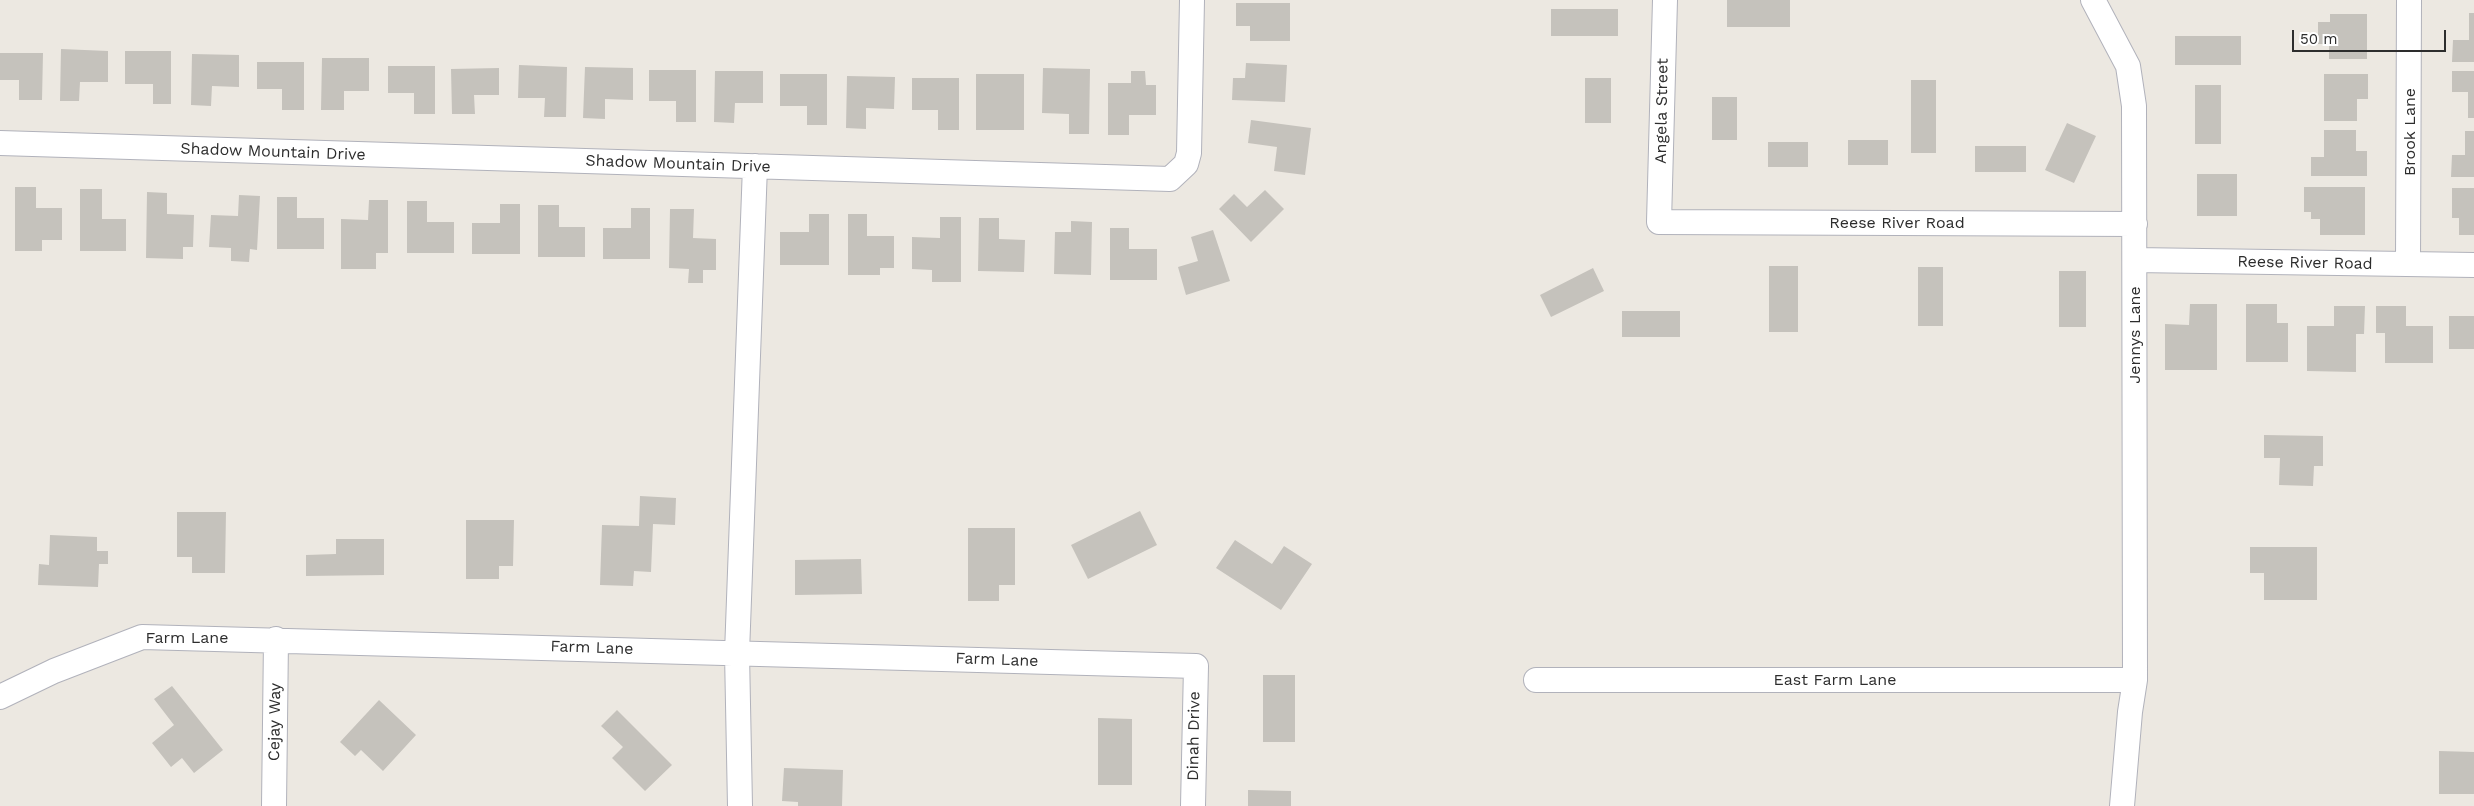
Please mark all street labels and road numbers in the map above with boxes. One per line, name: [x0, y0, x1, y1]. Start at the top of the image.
street label: Angela Street: [1651, 58, 1673, 164]
street label: Brook Lane: [2400, 88, 2420, 176]
street label: Shadow Mountain Drive: [180, 139, 366, 165]
street label: Shadow Mountain Drive: [585, 151, 771, 177]
street label: Reese River Road: [1829, 213, 1965, 233]
street label: Reese River Road: [2237, 252, 2373, 274]
street label: Jennys Lane: [2125, 286, 2145, 384]
street label: Farm Lane: [146, 628, 228, 648]
street label: Farm Lane: [550, 637, 634, 659]
street label: Farm Lane: [955, 649, 1039, 671]
street label: East Farm Lane: [1774, 670, 1896, 690]
street label: Cejay Way: [265, 683, 285, 761]
street label: Dinah Drive: [1184, 691, 1204, 781]

